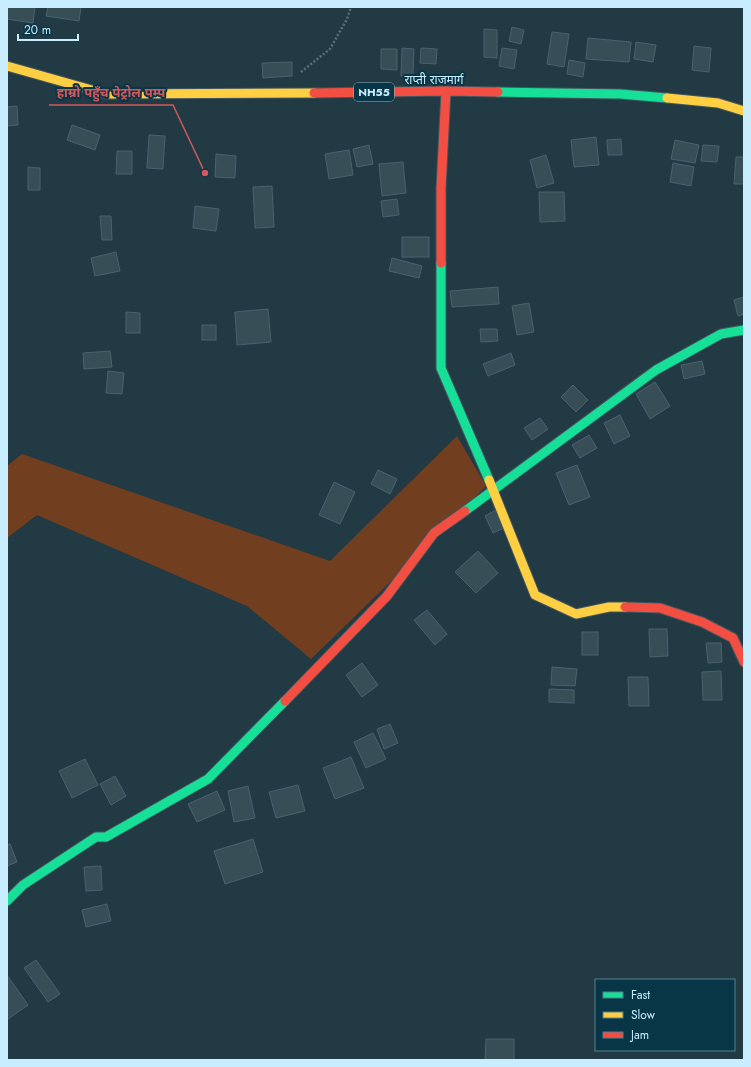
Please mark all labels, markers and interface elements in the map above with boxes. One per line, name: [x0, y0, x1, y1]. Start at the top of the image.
scale bar: [18, 16, 78, 42]
text: 20 m: [24, 21, 51, 39]
street label: राप्ती राजमार्ग: [404, 71, 465, 89]
callout: हाम्रो पहुँच पेट्रोल पम्प: [49, 80, 173, 105]
text: हाम्रो पहुँच पेट्रोल पम्प: [57, 83, 166, 102]
road number: NH55: [354, 83, 394, 101]
legend: [595, 979, 735, 1051]
text: Fast: [631, 986, 650, 1004]
text: Slow: [631, 1006, 656, 1024]
text: Jam: [629, 1026, 649, 1044]

